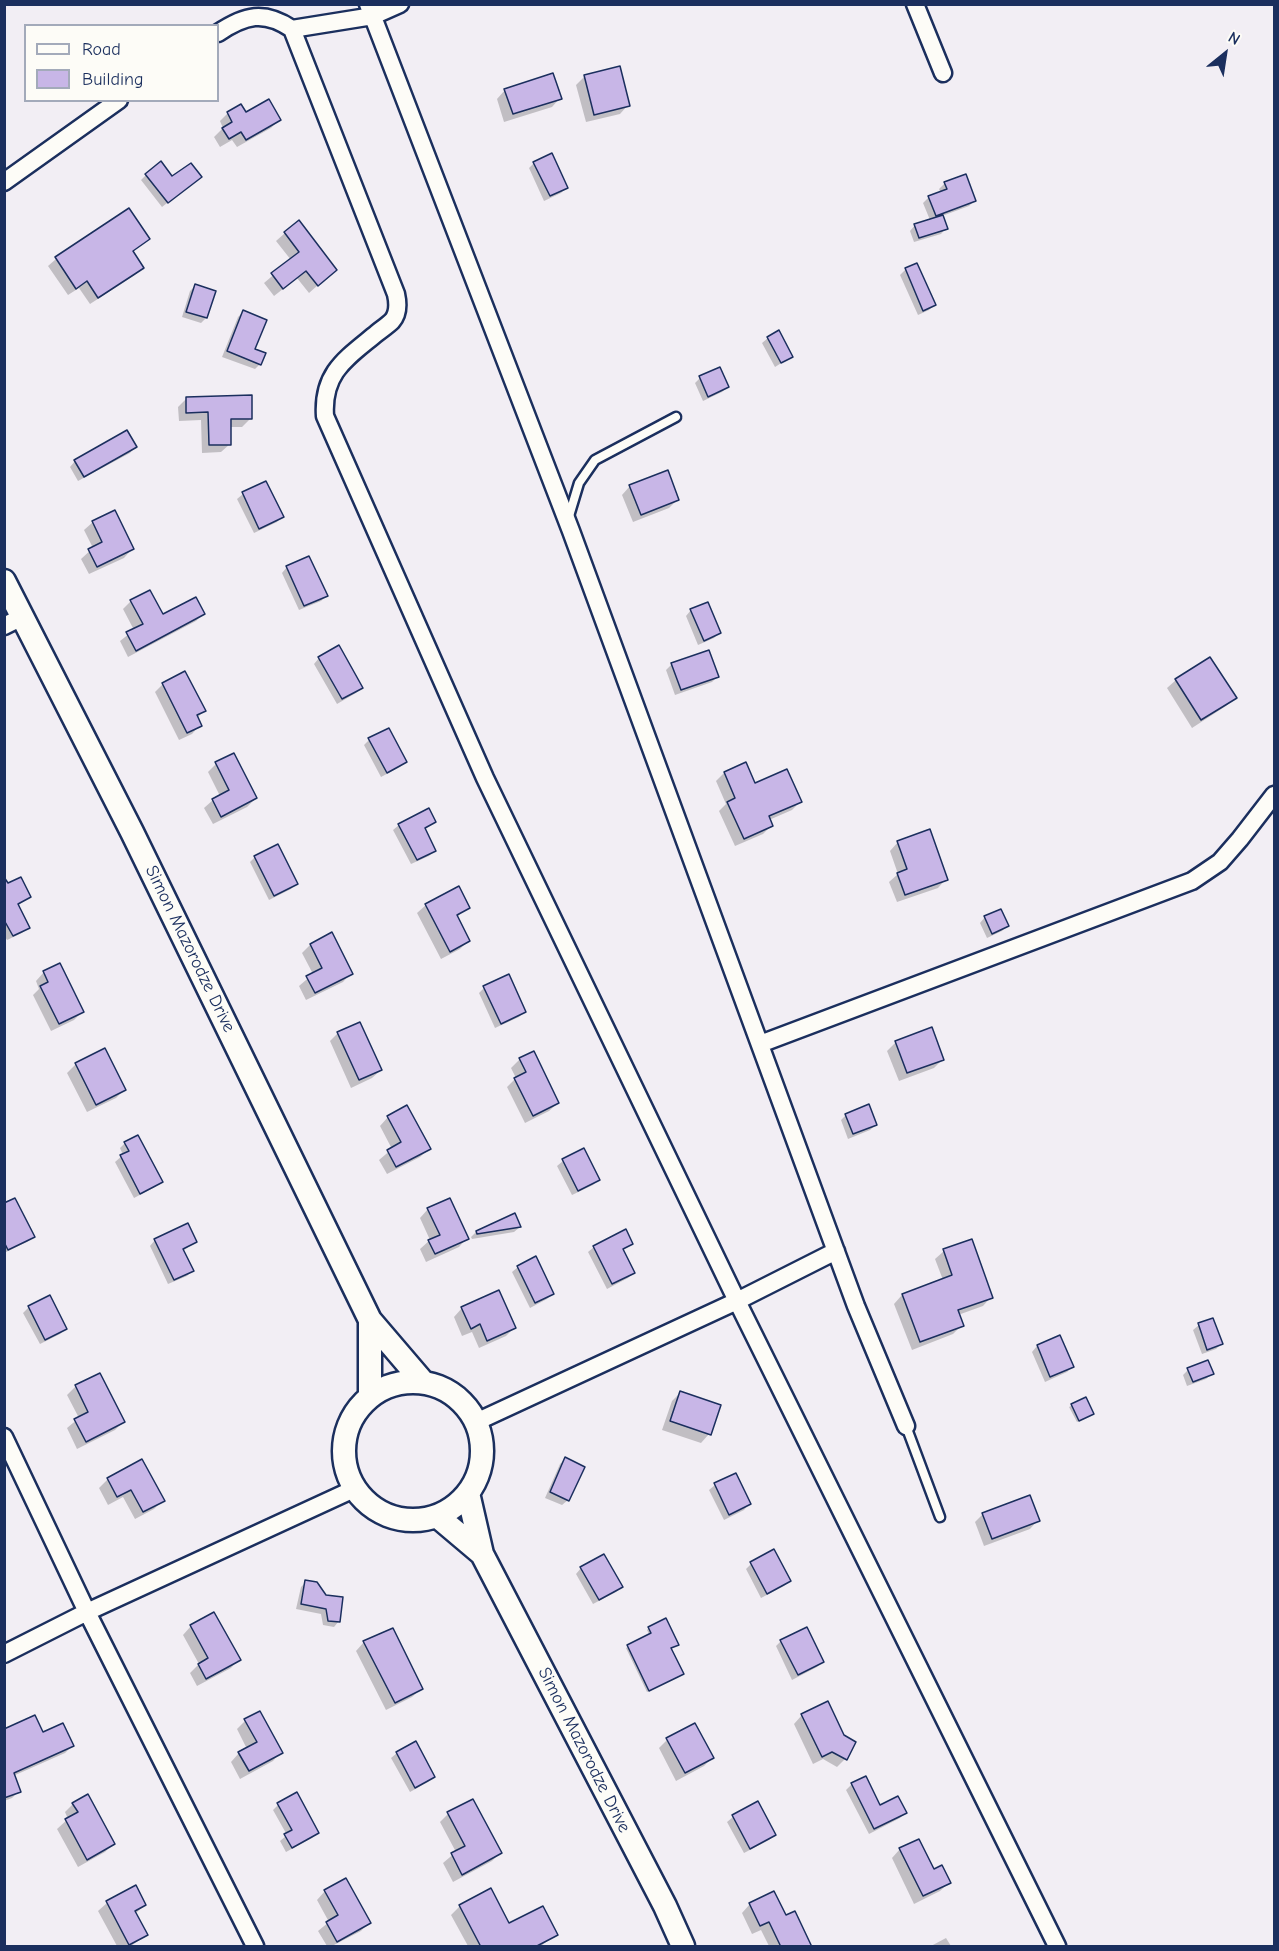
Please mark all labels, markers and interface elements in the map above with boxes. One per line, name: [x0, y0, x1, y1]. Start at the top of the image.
legend: [24, 24, 219, 102]
north arrow: [1195, 24, 1255, 84]
text: N: [1225, 28, 1243, 49]
text: Road: [82, 39, 121, 60]
text: Building: [82, 69, 144, 90]
street label: Simon Mazorodze Drive: [140, 862, 240, 1036]
street label: Simon Mazorodze Drive: [533, 1664, 635, 1836]

